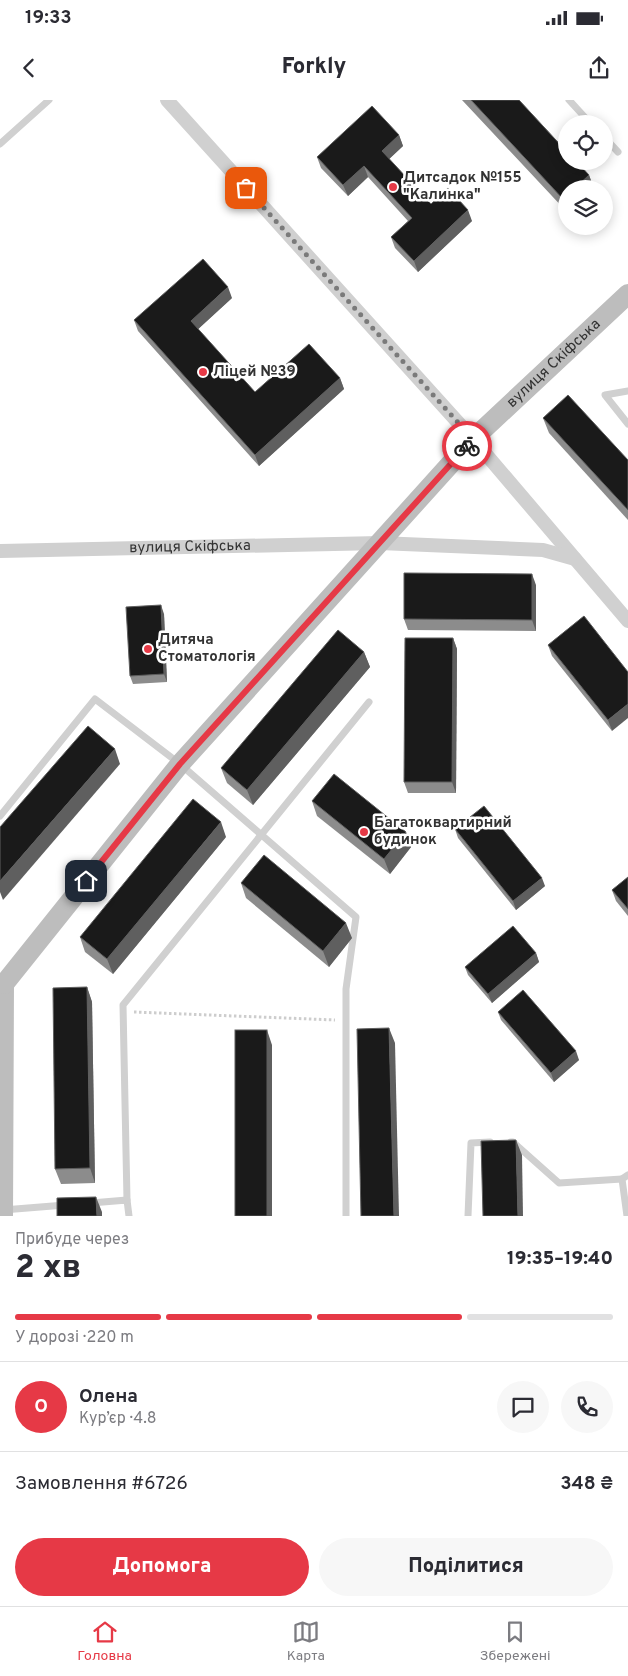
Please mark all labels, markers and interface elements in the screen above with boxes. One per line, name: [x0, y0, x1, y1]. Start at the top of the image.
text: 19:33: [25, 6, 72, 30]
icon: back: [15, 54, 43, 82]
text: Forkly: [282, 54, 346, 81]
icon: share: [585, 54, 613, 82]
map controls: [558, 115, 613, 235]
button: locate: [558, 115, 613, 170]
pin: [225, 167, 267, 209]
place label: Дитсадок №155 "Калинка": [403, 169, 522, 205]
icon: bag: [232, 174, 260, 202]
button: layers: [558, 180, 613, 235]
marker: Дитсадок №155 "Калинка": [387, 181, 399, 193]
street label: вулиця Скіфська: [503, 315, 605, 412]
place label: Ліцей №39: [213, 363, 296, 382]
marker: Ліцей №39: [197, 366, 209, 378]
courier: [442, 421, 492, 471]
icon: bike: [453, 432, 481, 460]
street label: вулиця Скіфська: [129, 536, 251, 558]
place label: Дитяча Стоматологія: [158, 631, 256, 667]
marker: Дитяча Стоматологія: [142, 643, 154, 655]
place label: Багатоквартирний будинок: [374, 814, 512, 850]
marker: Багатоквартирний будинок: [358, 826, 370, 838]
pin: [65, 860, 107, 902]
icon: home: [72, 867, 100, 895]
text: Прибуде через: [15, 1230, 129, 1250]
text: 19:35–19:40: [507, 1247, 613, 1271]
text: 2 хв: [15, 1249, 81, 1289]
text: У дорозі · 220 m: [15, 1328, 134, 1348]
button: chat: [497, 1381, 549, 1433]
button: phone: [561, 1381, 613, 1433]
text: Олена: [79, 1385, 138, 1409]
text: О: [34, 1395, 48, 1419]
text: Кур’єр · 4.8: [79, 1409, 157, 1429]
text: Замовлення #6726: [15, 1472, 188, 1496]
text: 348 ₴: [560, 1472, 613, 1496]
button: Допомога: [15, 1538, 309, 1596]
button: Поділитися: [319, 1538, 613, 1596]
tab: Головна: [77, 1618, 132, 1665]
tab: Карта: [287, 1618, 325, 1665]
tab: Збережені: [480, 1618, 551, 1665]

